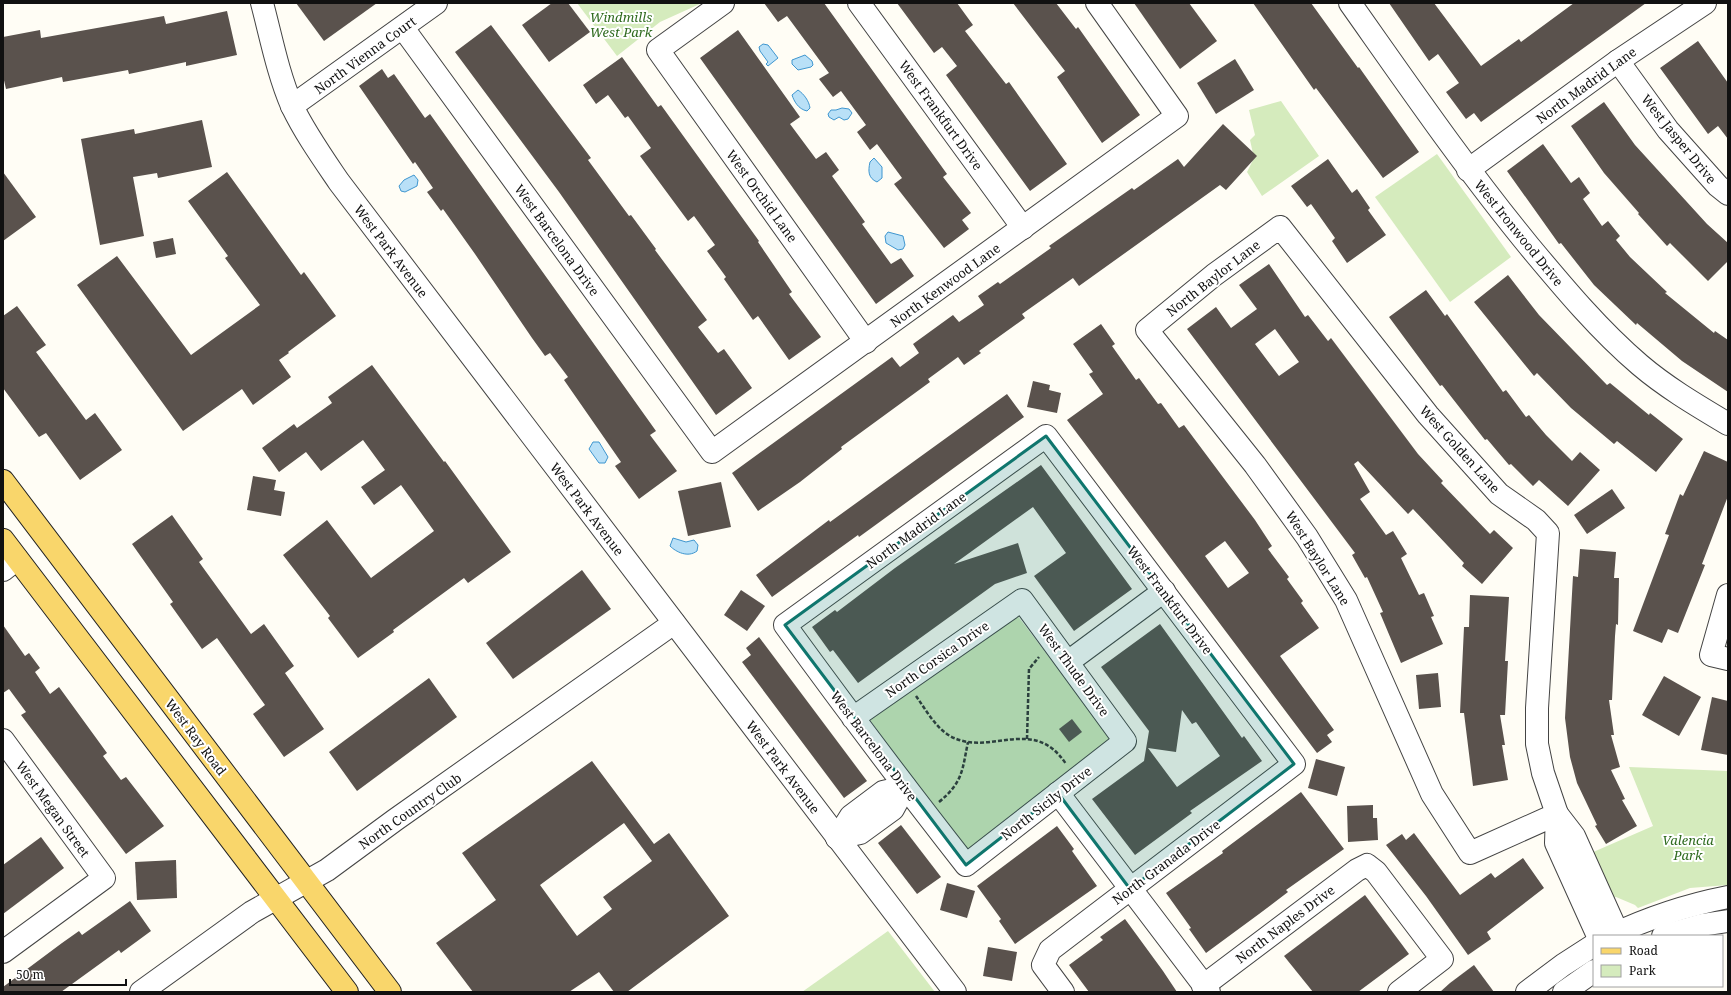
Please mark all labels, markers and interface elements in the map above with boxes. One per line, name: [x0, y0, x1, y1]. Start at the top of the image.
park label: Windmills West Park: [590, 8, 653, 41]
street label: North Vienna Court: [311, 12, 420, 98]
street label: North Madrid Lane: [1532, 43, 1640, 127]
street label: West Frankfurt Drive: [895, 56, 987, 174]
street label: West Jasper Drive: [1637, 91, 1721, 187]
street label: West Orchid Lane: [722, 146, 802, 246]
street label: West Ironwood Drive: [1470, 176, 1568, 290]
street label: West Barcelona Drive: [510, 181, 604, 299]
street label: West Park Avenue: [350, 201, 432, 301]
street label: North Baylor Lane: [1162, 236, 1264, 320]
street label: North Kenwood Lane: [886, 239, 1004, 331]
street label: West Golden Lane: [1416, 401, 1504, 497]
street label: West Park Avenue: [546, 459, 628, 559]
street label: North Madrid Lane: [862, 488, 970, 572]
street label: West Baylor Lane: [1282, 507, 1354, 609]
street label: West Frankfurt Drive: [1123, 542, 1217, 658]
street label: North Corsica Drive: [882, 616, 992, 702]
street label: West Thude Drive: [1034, 620, 1114, 720]
street label: West Barcelona Drive: [827, 687, 921, 805]
street label: West Ray Road: [161, 695, 231, 779]
street label: West Park Avenue: [742, 717, 824, 817]
street label: West Megan Street: [12, 757, 94, 861]
street label: North Sicily Drive: [997, 762, 1095, 844]
street label: North Country Club: [355, 769, 465, 853]
street label: North Granada Drive: [1108, 815, 1224, 909]
park label: Valencia Park: [1662, 831, 1714, 864]
street label: North Naples Drive: [1232, 881, 1338, 967]
legend: [1593, 935, 1723, 987]
text: Road: [1629, 942, 1659, 959]
scale bar: [10, 961, 126, 987]
text: Park: [1629, 962, 1657, 979]
text: 50 m: [16, 966, 44, 983]

